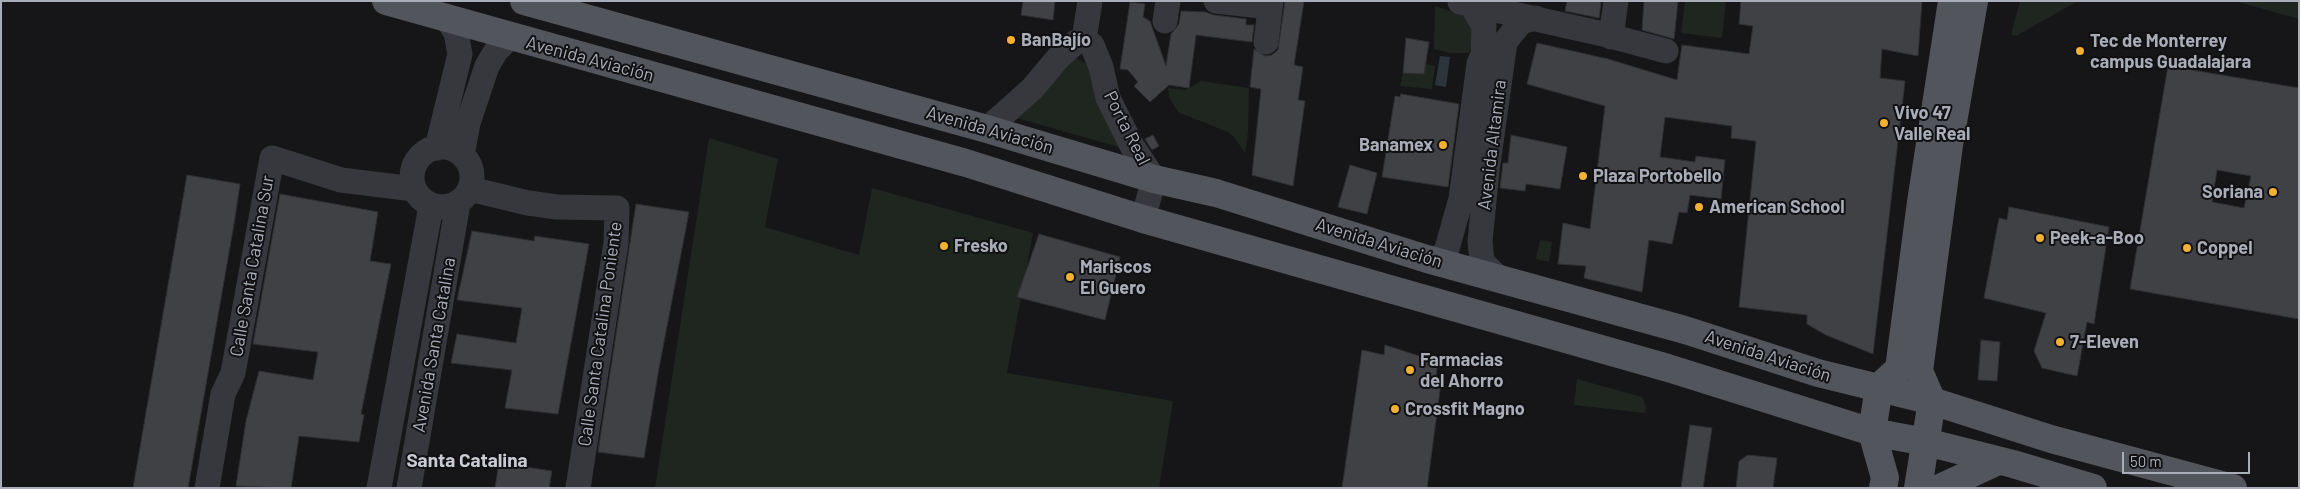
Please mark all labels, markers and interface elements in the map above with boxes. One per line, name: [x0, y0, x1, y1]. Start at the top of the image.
place label: BanBajío: [1021, 29, 1091, 51]
place label: Tec de Monterrey campus Guadalajara: [2090, 30, 2251, 72]
street label: Avenida Aviación: [524, 32, 656, 86]
marker: BanBajío: [1005, 34, 1017, 46]
marker: Tec de Monterrey campus Guadalajara: [2074, 45, 2086, 57]
street label: Avenida Altamira: [1473, 79, 1511, 211]
street label: Porta Real: [1099, 87, 1155, 169]
street label: Avenida Aviación: [924, 102, 1056, 158]
place label: Vivo 47 Valle Real: [1894, 102, 1970, 144]
marker: Vivo 47 Valle Real: [1878, 117, 1890, 129]
place label: Banamex: [1359, 134, 1433, 156]
marker: Banamex: [1437, 139, 1449, 151]
place label: Plaza Portobello: [1593, 165, 1722, 187]
marker: Plaza Portobello: [1577, 170, 1589, 182]
street label: Calle Santa Catalina Sur: [225, 174, 279, 358]
place label: Soriana: [2202, 181, 2263, 203]
marker: Soriana: [2267, 186, 2279, 198]
place label: American School: [1709, 196, 1845, 218]
marker: American School: [1693, 201, 1705, 213]
street label: Avenida Aviación: [1313, 213, 1445, 273]
street label: Calle Santa Catalina Poniente: [574, 220, 626, 448]
place label: Peek-a-Boo: [2050, 227, 2144, 249]
marker: Peek-a-Boo: [2034, 232, 2046, 244]
place label: Fresko: [954, 235, 1008, 257]
place label: Coppel: [2197, 237, 2253, 259]
marker: Fresko: [938, 240, 950, 252]
marker: Coppel: [2181, 242, 2193, 254]
street label: Avenida Santa Catalina: [408, 256, 460, 434]
place label: Mariscos El Guero: [1080, 256, 1152, 298]
marker: Mariscos El Guero: [1064, 271, 1076, 283]
street label: Avenida Aviación: [1702, 325, 1834, 387]
place label: 7-Eleven: [2070, 331, 2139, 353]
marker: 7-Eleven: [2054, 336, 2066, 348]
place label: Farmacias del Ahorro: [1420, 349, 1503, 392]
marker: Farmacias del Ahorro: [1404, 364, 1416, 376]
place label: Crossfit Magno: [1405, 398, 1525, 420]
marker: Crossfit Magno: [1389, 403, 1401, 415]
scale bar: [2125, 442, 2252, 474]
district label: Santa Catalina: [406, 450, 528, 472]
text: 50 m: [2130, 452, 2162, 470]

